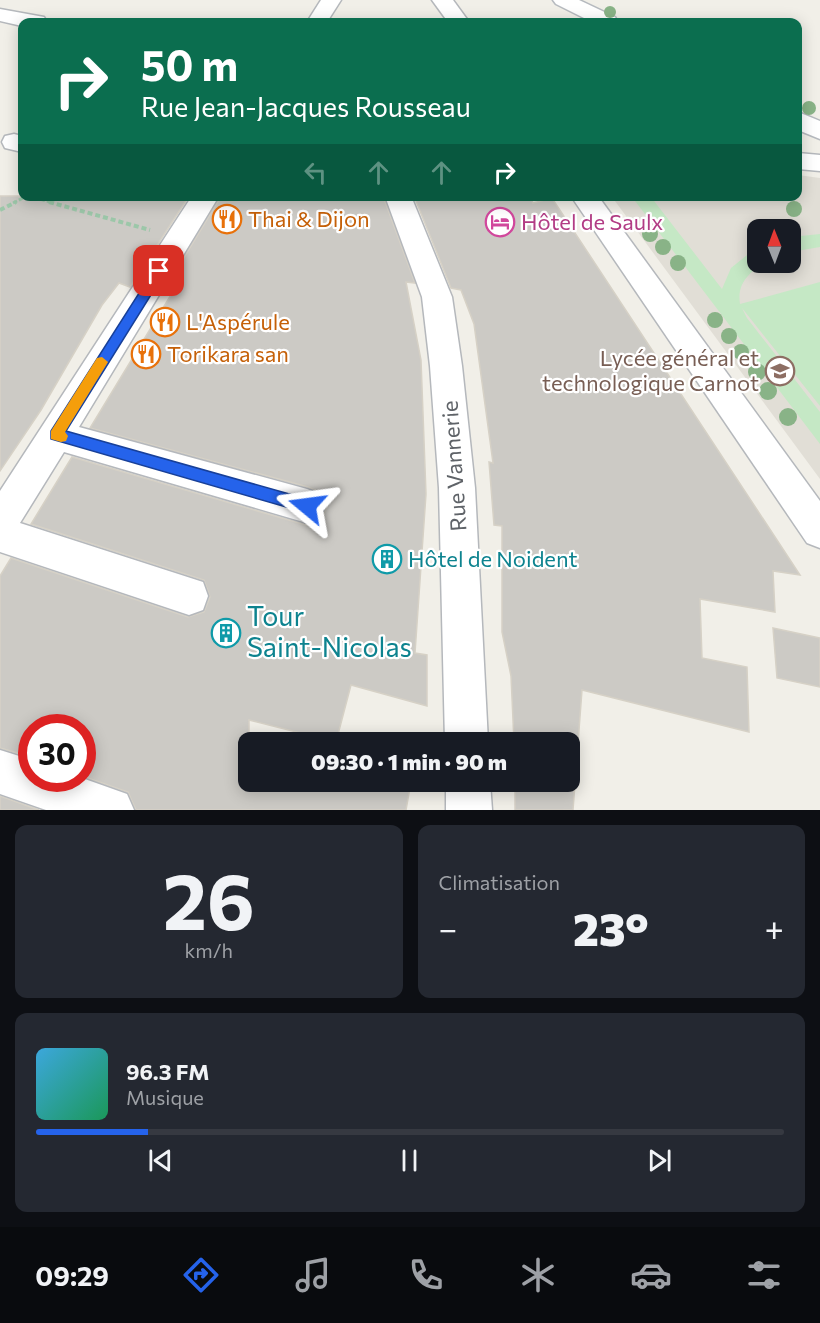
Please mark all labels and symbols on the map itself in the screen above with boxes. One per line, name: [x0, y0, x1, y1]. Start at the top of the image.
restaurant icon: Thai & Dijon: [211, 203, 243, 235]
place label: Thai & Dijon: [248, 205, 370, 232]
hotel icon: Hôtel de Saulx: [484, 206, 516, 238]
place label: Hôtel de Saulx: [521, 208, 664, 235]
north arrow: [747, 219, 801, 273]
pin: [133, 245, 184, 296]
restaurant icon: L'Aspérule: [149, 306, 181, 338]
place label: L'Aspérule: [186, 308, 290, 335]
restaurant icon: Torikara san: [130, 338, 162, 370]
place label: Torikara san: [167, 340, 289, 367]
place label: Lycée général et technologique Carnot: [542, 344, 759, 396]
school or university icon: Lycée général et technologique Carnot: [764, 355, 796, 387]
street label: Rue Vannerie: [435, 400, 472, 532]
position arrow: [275, 474, 339, 538]
building icon: Hôtel de Noident: [371, 543, 403, 575]
place label: Hôtel de Noident: [408, 545, 578, 572]
place label: Tour Saint-Nicolas: [247, 599, 412, 663]
building icon: Tour Saint-Nicolas: [210, 617, 242, 649]
speed limit sign: 30: [18, 714, 96, 792]

